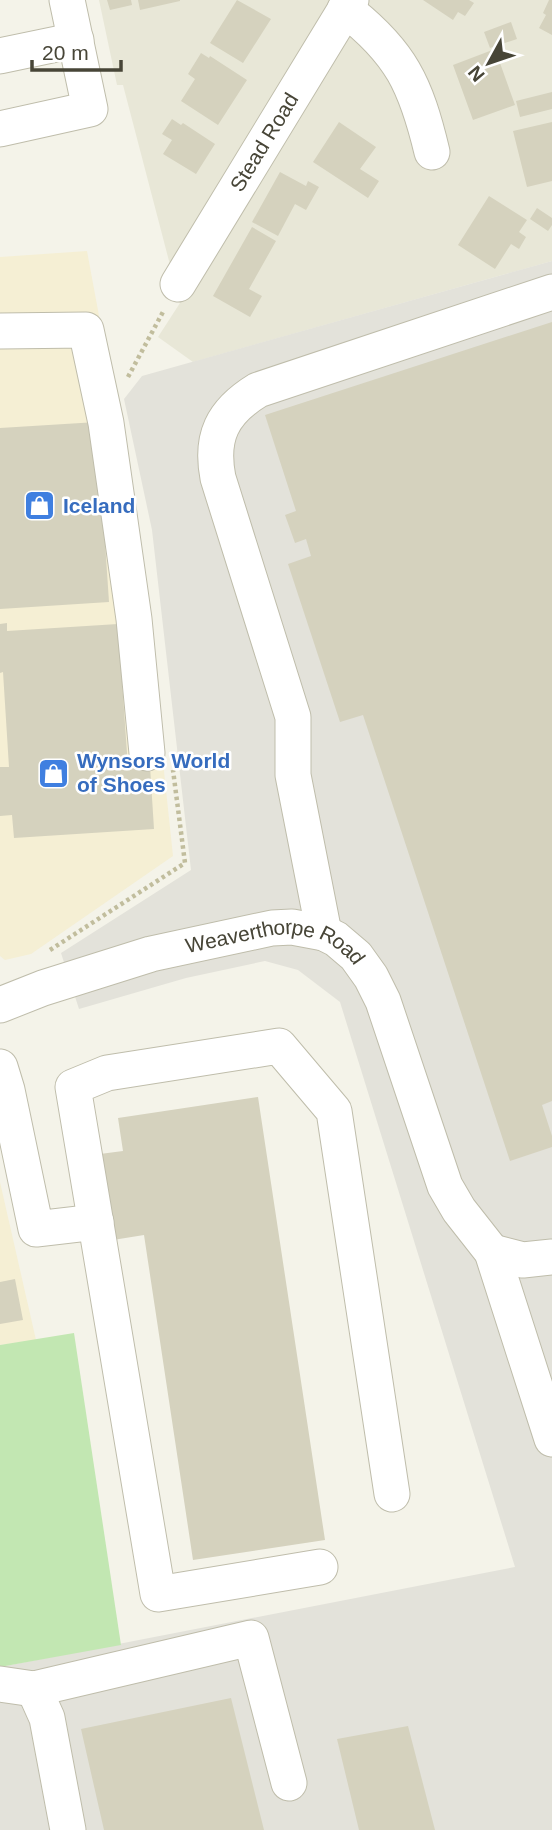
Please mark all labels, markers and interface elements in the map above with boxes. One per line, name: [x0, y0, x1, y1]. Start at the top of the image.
scale bar: [32, 28, 121, 72]
north arrow: [454, 28, 524, 98]
text: 20 m: [42, 41, 89, 64]
text: N: [464, 62, 489, 86]
street label: Stead Road: [225, 89, 303, 195]
shop icon: Iceland: [23, 489, 57, 523]
place label: Iceland: [63, 494, 135, 517]
place label: Wynsors World of Shoes: [77, 749, 230, 796]
shop icon: Wynsors World of Shoes: [37, 756, 71, 790]
street label: Weaverthorpe Road: [183, 915, 370, 968]

